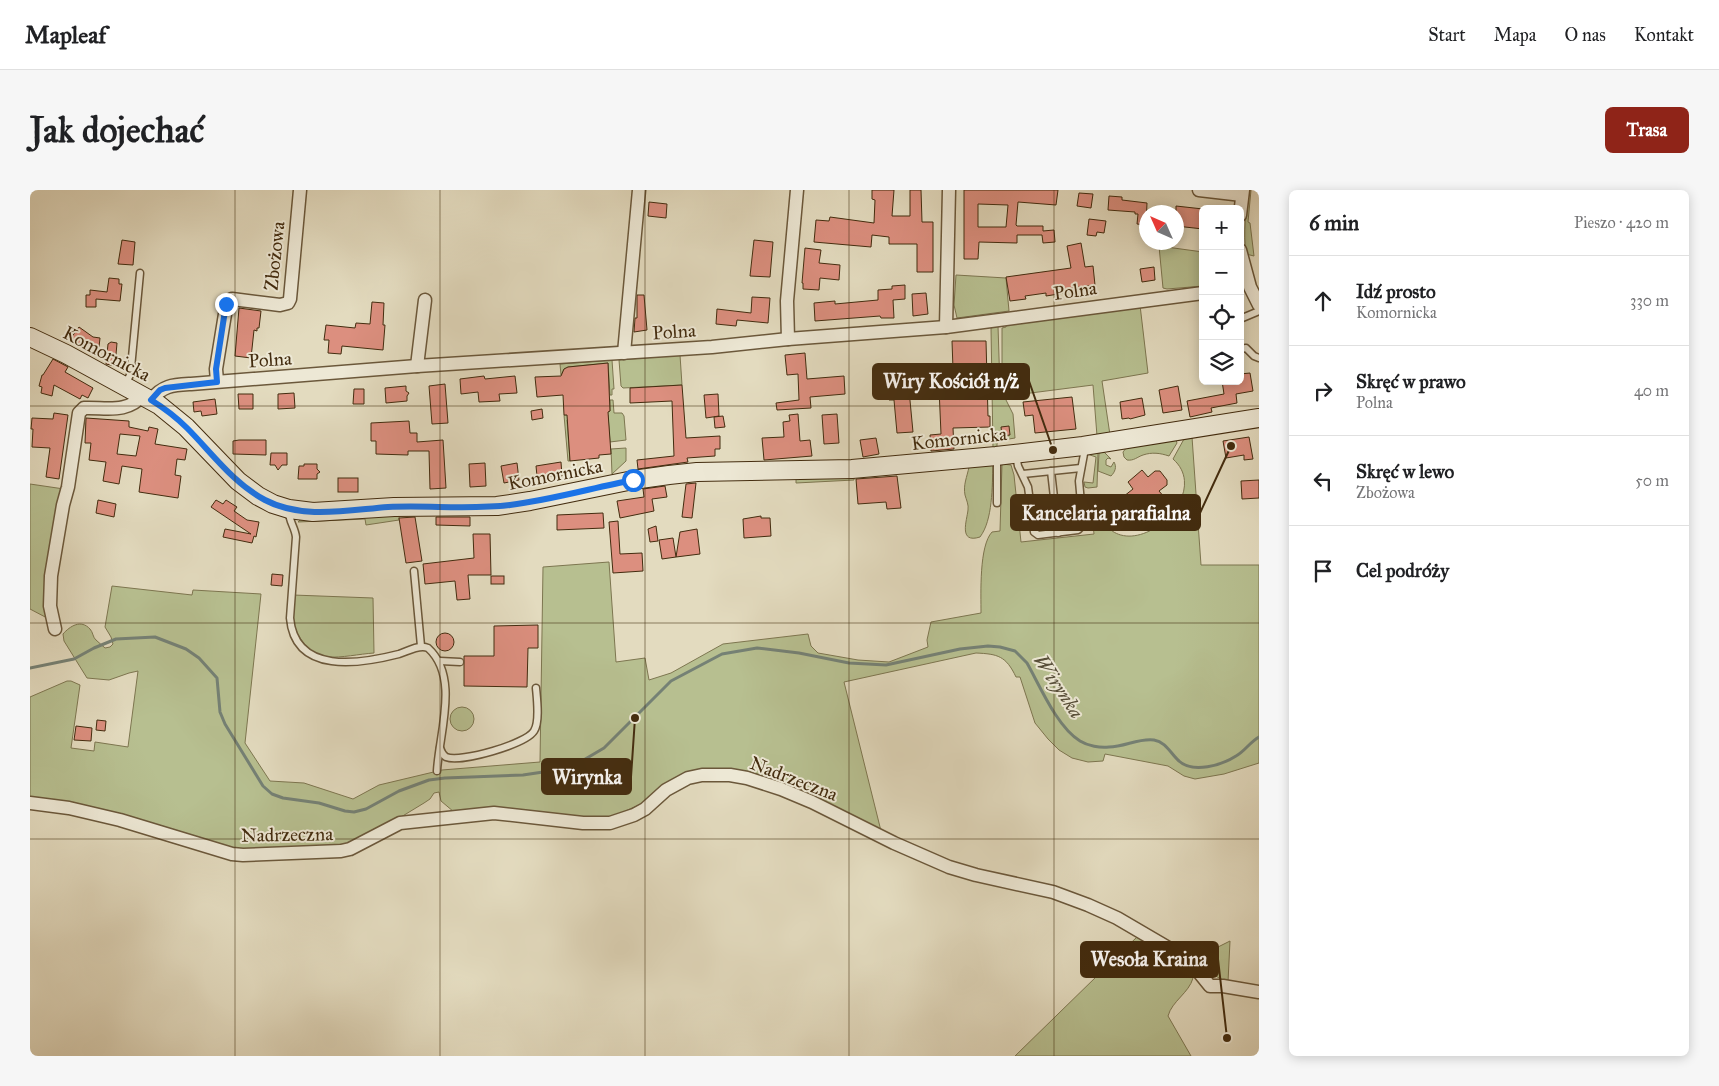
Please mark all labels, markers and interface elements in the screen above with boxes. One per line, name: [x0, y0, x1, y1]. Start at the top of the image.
text: Mapleaf: [25, 20, 106, 50]
text: Start: [1428, 24, 1466, 46]
text: Mapa: [1494, 24, 1536, 46]
text: O nas: [1564, 24, 1606, 46]
text: Kontakt: [1634, 24, 1694, 46]
button: Trasa: [1605, 107, 1689, 153]
text: Jak dojechać: [30, 109, 204, 152]
north arrow: [1139, 205, 1184, 250]
map controls: [1199, 205, 1244, 385]
button: +: [1199, 205, 1244, 250]
text: 6 min: [1309, 210, 1359, 236]
text: Pieszo · 420 m: [1574, 213, 1669, 232]
street label: Zbożowa: [259, 219, 290, 292]
button: −: [1199, 250, 1244, 295]
street label: Polna: [1052, 276, 1099, 305]
text: Idź prosto: [1356, 280, 1436, 303]
icon: ahead: [1309, 287, 1337, 315]
text: 330 m: [1630, 291, 1669, 310]
route end: [215, 293, 238, 316]
button: locate: [1199, 295, 1244, 340]
text: Komornicka: [1356, 303, 1437, 322]
street label: Polna: [652, 318, 698, 344]
street label: Komornicka: [59, 321, 155, 387]
button: layers: [1199, 340, 1244, 385]
street label: Polna: [248, 346, 294, 372]
callout: Wiry Kościół n/ż: [873, 364, 1029, 399]
text: Wiry Kościół n/ż: [883, 369, 1020, 394]
text: Skręć w prawo: [1356, 370, 1466, 393]
icon: right: [1309, 377, 1337, 405]
text: 40 m: [1634, 381, 1669, 400]
text: Polna: [1356, 393, 1393, 412]
street label: Komornicka: [910, 422, 1009, 455]
street label: Komornicka: [506, 454, 605, 495]
text: Skręć w lewo: [1356, 460, 1454, 483]
icon: left: [1309, 467, 1337, 495]
route start: [622, 469, 645, 492]
text: 50 m: [1635, 471, 1669, 490]
text: Zbożowa: [1356, 483, 1415, 502]
callout: Kancelaria parafialna: [1011, 495, 1200, 530]
text: Kancelaria parafialna: [1022, 501, 1191, 526]
icon: arrive: [1309, 557, 1337, 585]
text: Cel podróży: [1356, 559, 1449, 582]
water label: Wirynka: [1029, 649, 1089, 723]
street label: Nadrzeczna: [747, 751, 842, 806]
callout: Wirynka: [542, 759, 631, 794]
text: Wirynka: [552, 765, 623, 790]
street label: Nadrzeczna: [241, 822, 334, 847]
callout: Wesoła Kraina: [1081, 942, 1218, 977]
text: Wesoła Kraina: [1090, 947, 1208, 971]

